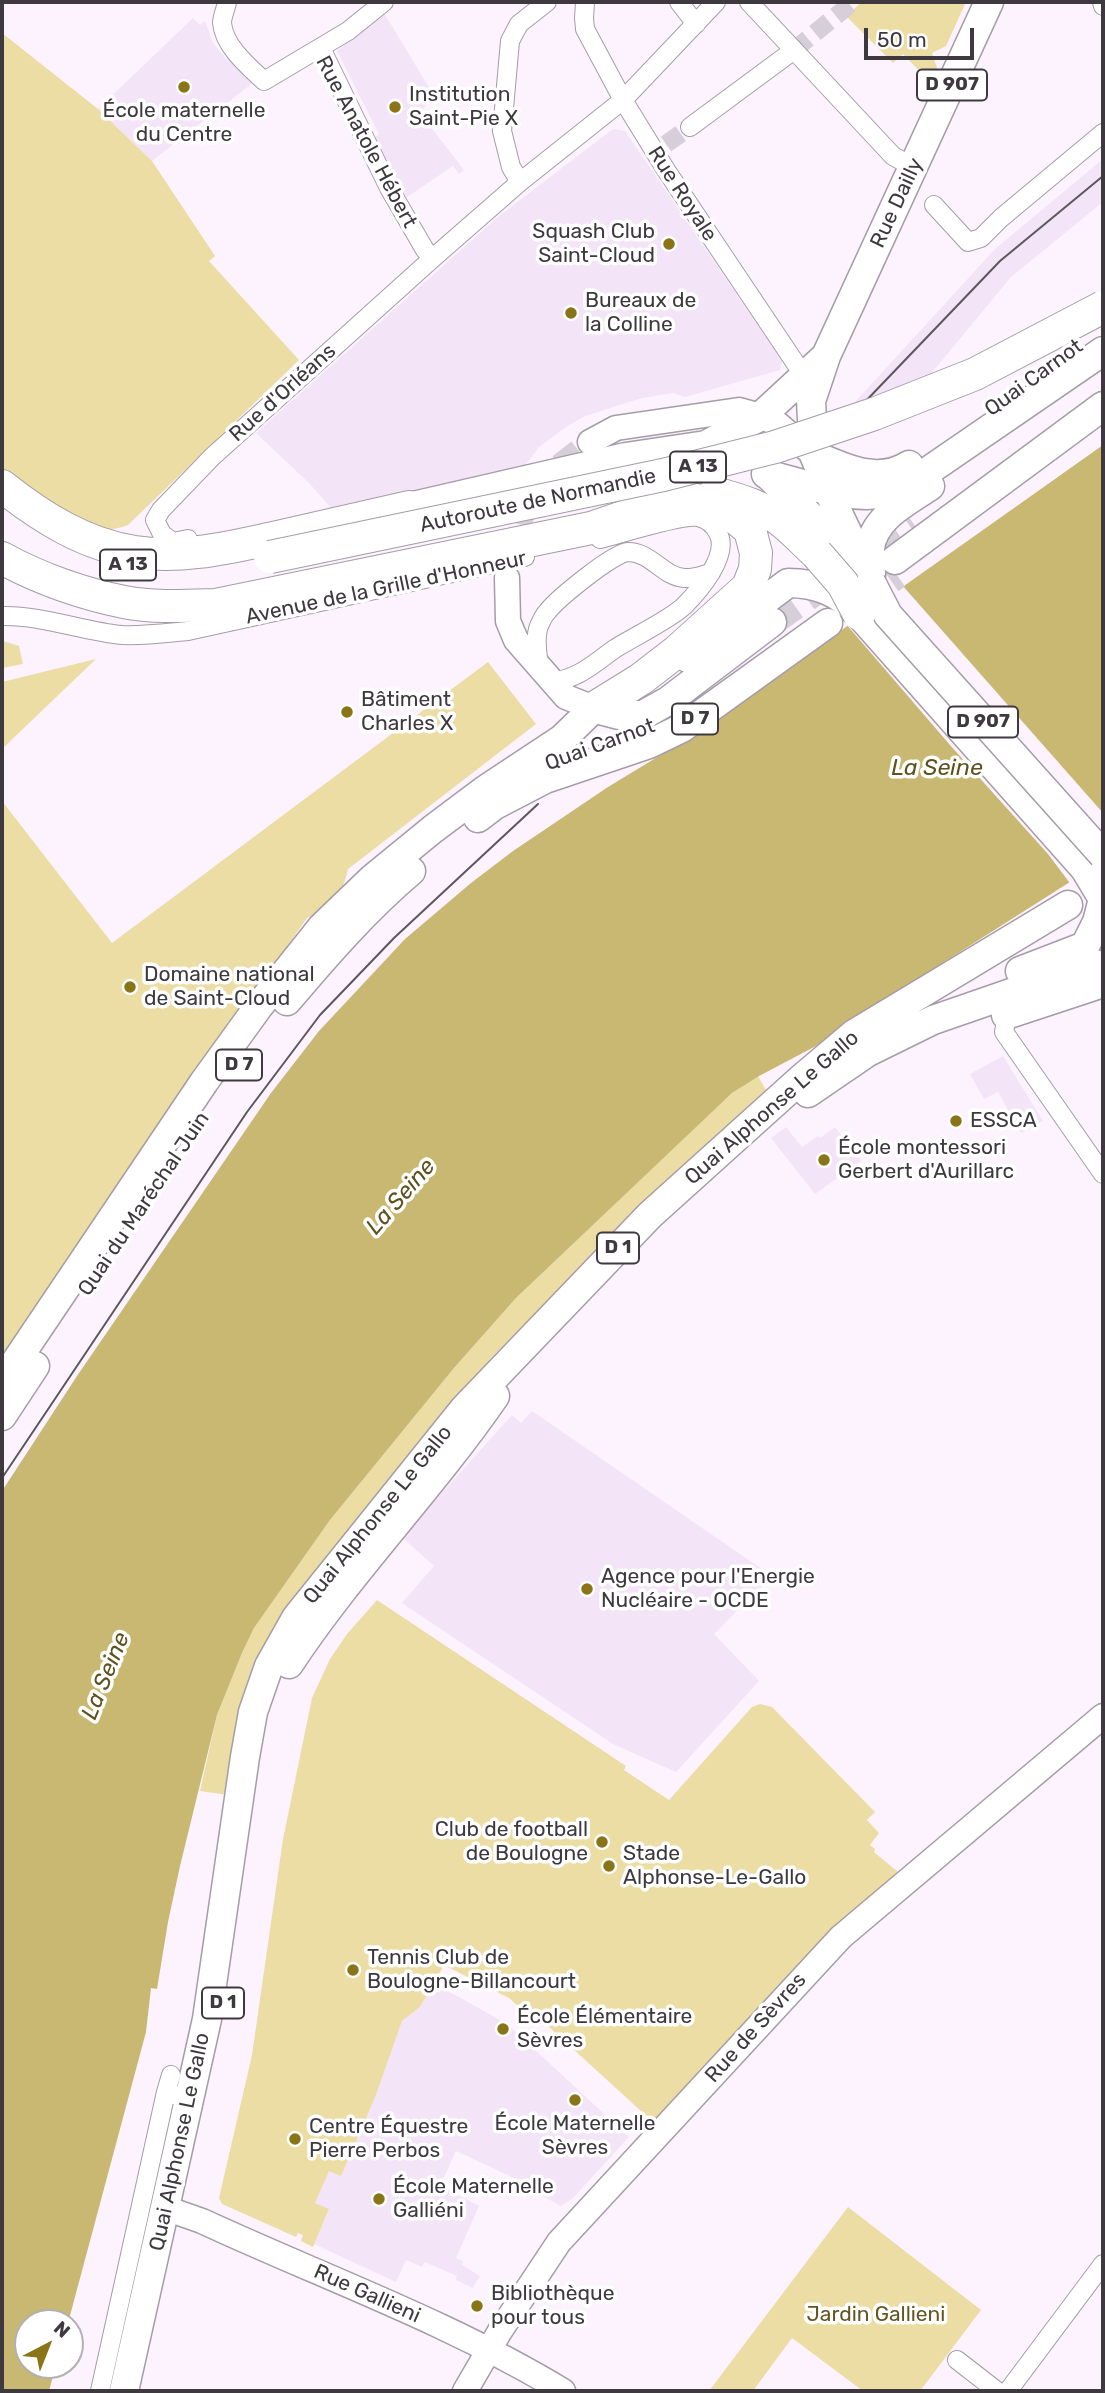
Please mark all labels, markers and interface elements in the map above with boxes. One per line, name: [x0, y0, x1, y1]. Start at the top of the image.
scale bar: [867, 14, 977, 58]
text: 50 m: [877, 27, 927, 52]
street label: Rue Anatole Hébert: [310, 52, 422, 232]
road number: D 907: [917, 69, 987, 100]
marker: École maternelle du Centre: [176, 79, 192, 95]
place label: Institution Saint-Pie X: [409, 82, 518, 132]
place label: École maternelle du Centre: [103, 98, 265, 148]
marker: Institution Saint-Pie X: [387, 99, 403, 115]
street label: Rue Royale: [642, 142, 722, 246]
street label: Rue Dailly: [865, 154, 929, 252]
place label: Squash Club Saint-Cloud: [532, 219, 655, 269]
marker: Squash Club Saint-Cloud: [661, 236, 677, 252]
place label: Bureaux de la Colline: [585, 288, 696, 338]
marker: Bureaux de la Colline: [563, 305, 579, 321]
street label: Quai Carnot: [980, 334, 1088, 422]
street label: Rue d'Orléans: [225, 339, 341, 447]
road number: A 13: [670, 452, 726, 482]
street label: Autoroute de Normandie: [418, 464, 658, 538]
street label: Avenue de la Grille d'Honneur: [243, 546, 529, 630]
road number: A 13: [100, 550, 156, 580]
place label: Bâtiment Charles X: [361, 687, 453, 737]
marker: Bâtiment Charles X: [339, 704, 355, 720]
road number: D 7: [672, 704, 718, 734]
road number: D 907: [948, 706, 1018, 737]
street label: Quai Carnot: [542, 713, 658, 777]
water label: La Seine: [891, 754, 983, 782]
place label: Domaine national de Saint-Cloud: [144, 962, 314, 1012]
marker: Domaine national de Saint-Cloud: [122, 979, 138, 995]
street label: Quai Alphonse Le Gallo: [680, 1026, 864, 1190]
road number: D 7: [216, 1050, 262, 1080]
street label: Quai du Maréchal Juin: [73, 1107, 215, 1301]
place label: ESSCA: [970, 1108, 1037, 1134]
marker: ESSCA: [948, 1113, 964, 1129]
place label: École montessori Gerbert d'Aurillarc: [838, 1135, 1014, 1185]
marker: École montessori Gerbert d'Aurillarc: [816, 1152, 832, 1168]
water label: La Seine: [361, 1153, 441, 1241]
road number: D 1: [597, 1232, 639, 1264]
street label: Quai Alphonse Le Gallo: [298, 1421, 458, 1609]
place label: Agence pour l'Energie Nucléaire - OCDE: [601, 1564, 815, 1614]
marker: Agence pour l'Energie Nucléaire - OCDE: [579, 1581, 595, 1597]
water label: La Seine: [76, 1628, 136, 1724]
place label: Club de football de Boulogne: [435, 1817, 588, 1867]
marker: Club de football de Boulogne: [594, 1834, 610, 1850]
place label: Stade Alphonse-Le-Gallo: [623, 1841, 806, 1891]
marker: Stade Alphonse-Le-Gallo: [601, 1858, 617, 1874]
place label: Tennis Club de Boulogne-Billancourt: [367, 1945, 576, 1995]
marker: Tennis Club de Boulogne-Billancourt: [345, 1962, 361, 1978]
street label: Rue de Sèvres: [700, 1968, 812, 2088]
road number: D 1: [202, 1988, 244, 2019]
place label: École Élémentaire Sèvres: [517, 2004, 692, 2054]
marker: École Élémentaire Sèvres: [495, 2021, 511, 2037]
street label: Quai Alphonse Le Gallo: [145, 2031, 215, 2253]
marker: École Maternelle Sèvres: [567, 2092, 583, 2108]
place label: École Maternelle Sèvres: [495, 2111, 655, 2161]
place label: Centre Équestre Pierre Perbos: [309, 2114, 468, 2164]
marker: Centre Équestre Pierre Perbos: [287, 2131, 303, 2147]
place label: École Maternelle Galliéni: [393, 2174, 554, 2224]
marker: École Maternelle Galliéni: [371, 2191, 387, 2207]
street label: Rue Gallieni: [310, 2259, 424, 2329]
place label: Bibliothèque pour tous: [491, 2281, 614, 2331]
marker: Bibliothèque pour tous: [469, 2298, 485, 2314]
park label: Jardin Gallieni: [807, 2302, 945, 2328]
north arrow: [14, 2309, 84, 2379]
text: N: [49, 2316, 75, 2343]

